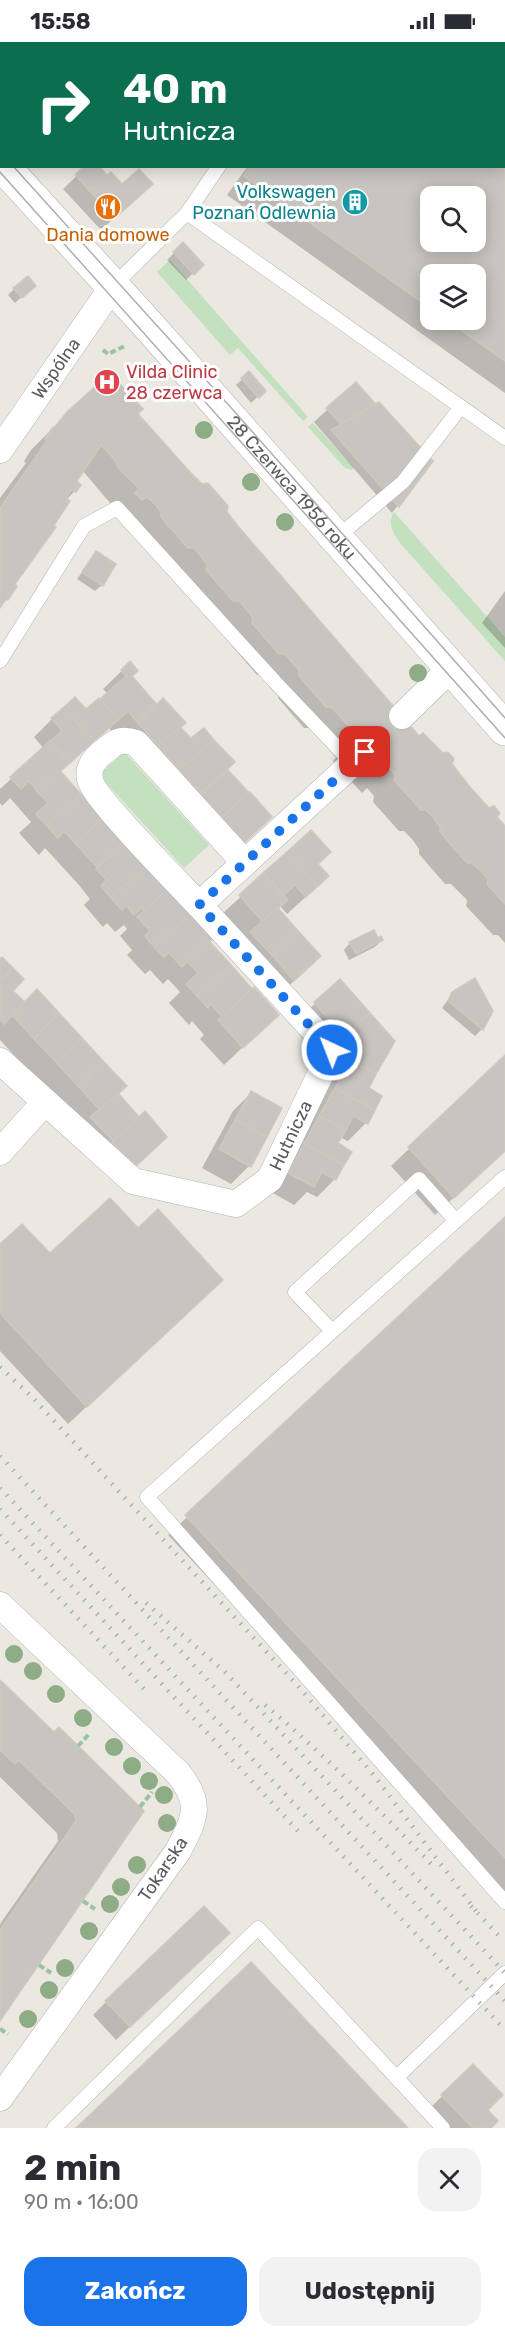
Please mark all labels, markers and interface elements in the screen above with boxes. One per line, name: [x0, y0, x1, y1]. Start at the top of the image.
text: 15:58: [30, 8, 91, 35]
text: 40 m: [123, 64, 228, 114]
icon: right: [24, 66, 102, 144]
text: Hutnicza: [123, 115, 236, 147]
place label: Volkswagen Poznań Odlewnia: [192, 181, 336, 224]
map controls: [420, 186, 486, 330]
button: search: [420, 186, 486, 252]
building icon: Volkswagen Poznań Odlewnia: [340, 187, 370, 217]
restaurant icon: Dania domowe: [93, 192, 123, 222]
place label: Dania domowe: [46, 224, 170, 246]
button: layers: [420, 264, 486, 330]
street label: Wspólna: [27, 334, 85, 403]
place label: Vilda Clinic 28 czerwca: [126, 361, 222, 404]
hospital icon: Vilda Clinic 28 czerwca: [92, 367, 122, 397]
street label: 28 Czerwca 1956 roku: [222, 411, 361, 564]
pin: [339, 726, 390, 777]
icon: arrive: [348, 735, 381, 768]
position arrow: [300, 1018, 364, 1082]
street label: Hutnicza: [265, 1097, 317, 1174]
street label: Tokarska: [133, 1833, 193, 1905]
text: 2 min: [24, 2146, 122, 2189]
button: close: [418, 2148, 481, 2211]
text: 90 m · 16:00: [24, 2190, 139, 2214]
button: Zakończ: [24, 2257, 247, 2326]
button: Udostępnij: [259, 2257, 481, 2326]

